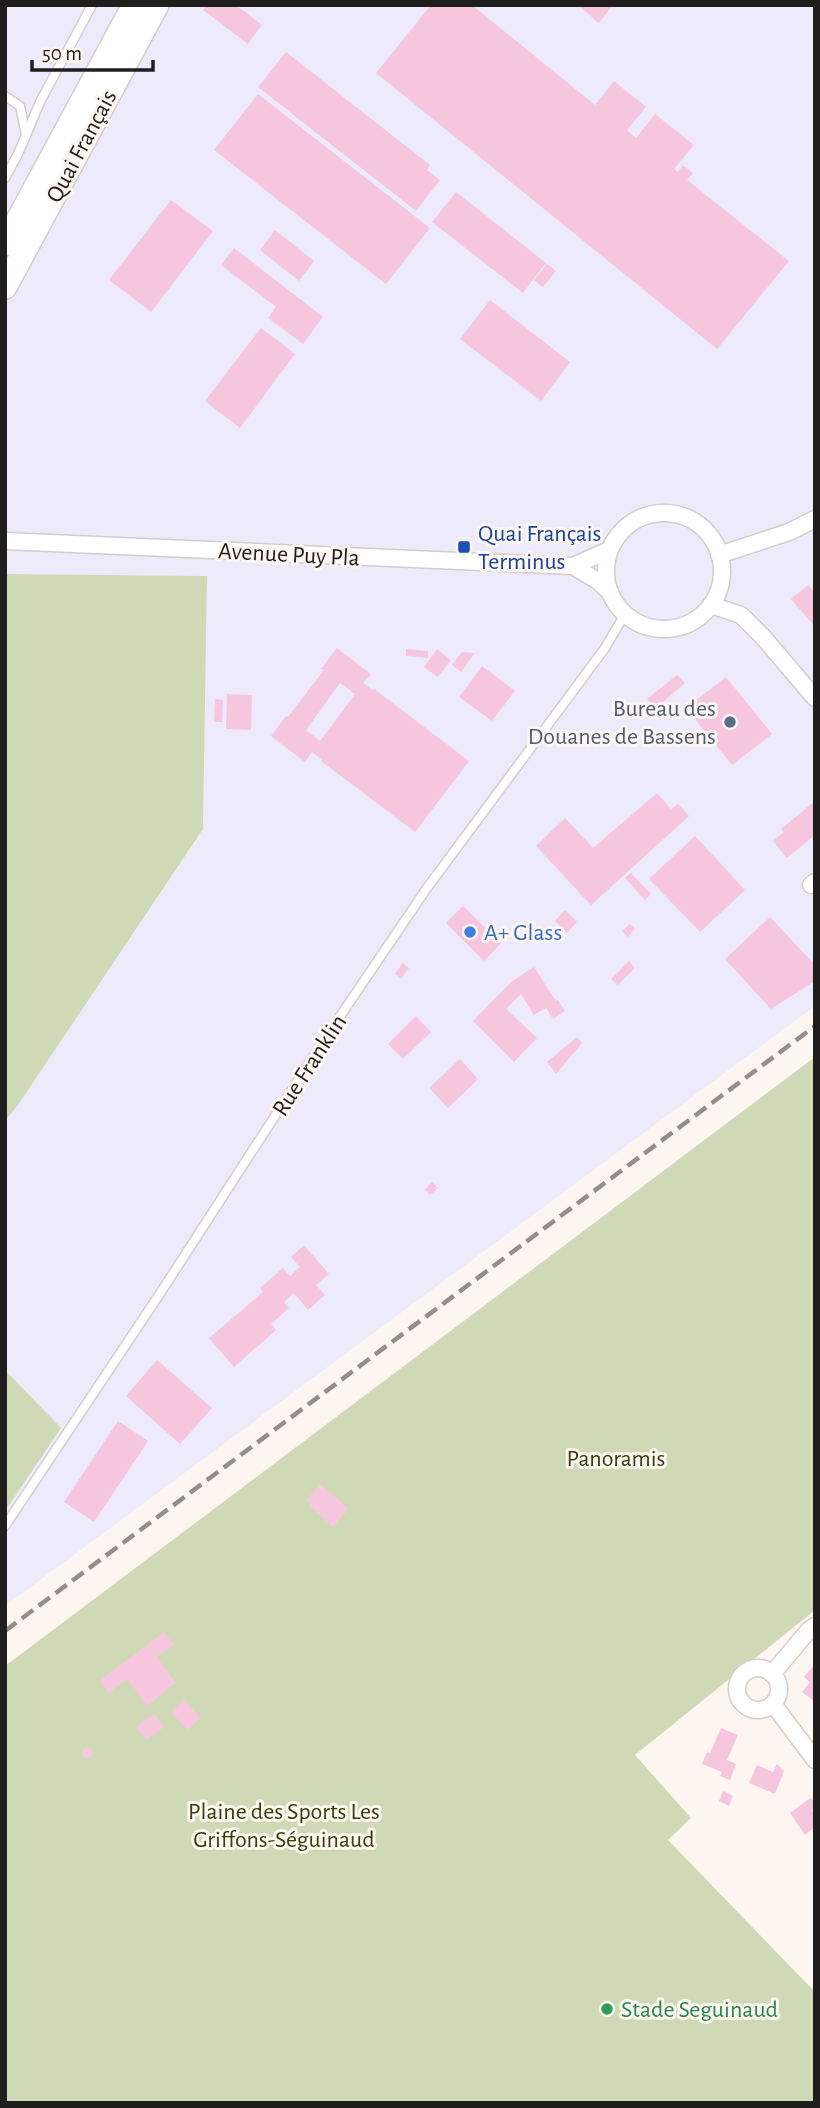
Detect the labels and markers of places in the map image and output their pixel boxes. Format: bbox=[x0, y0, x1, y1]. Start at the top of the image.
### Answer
place label: Quai Français Terminus bbox=[478, 522, 601, 574]
marker: Quai Français Terminus bbox=[456, 539, 472, 555]
place label: Bureau des Douanes de Bassens bbox=[528, 697, 716, 749]
marker: Bureau des Douanes de Bassens bbox=[722, 714, 738, 730]
place label: A+ Glass bbox=[484, 921, 562, 945]
marker: A+ Glass bbox=[462, 924, 478, 940]
place label: Stade Seguinaud bbox=[621, 1998, 778, 2022]
marker: Stade Seguinaud bbox=[599, 2001, 615, 2017]

